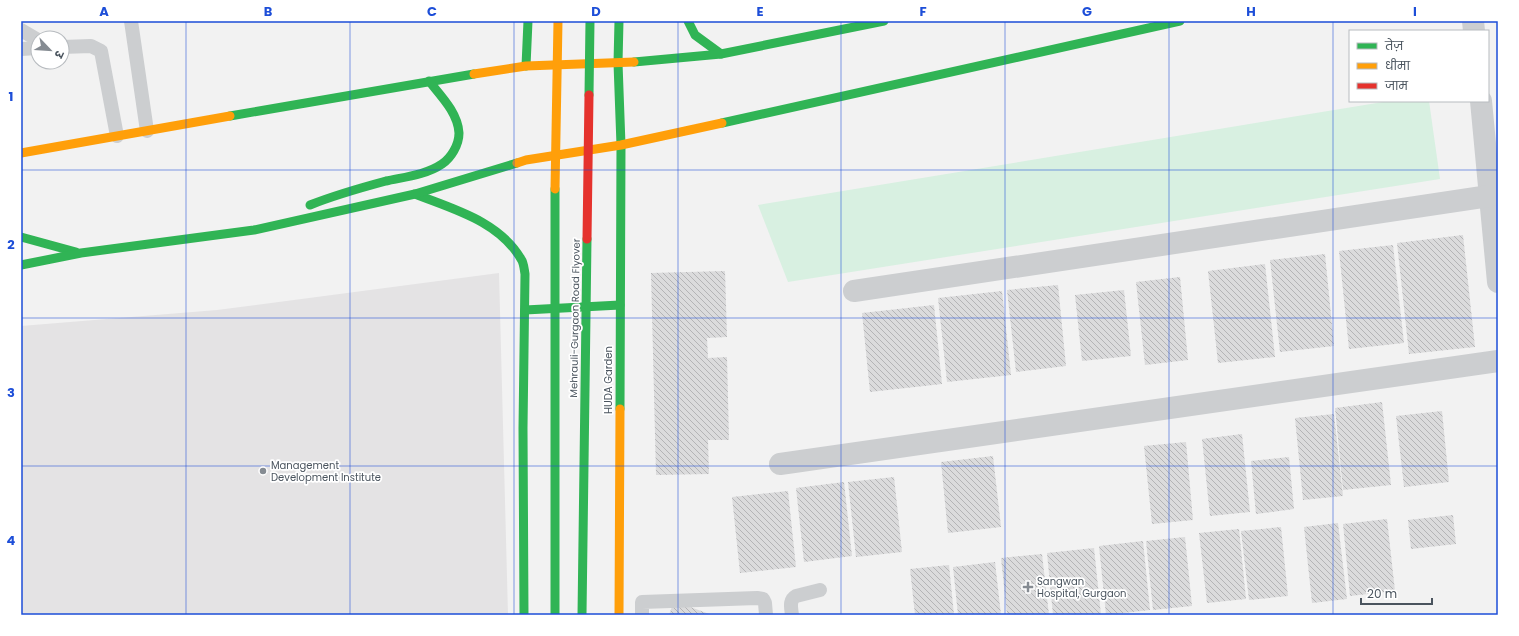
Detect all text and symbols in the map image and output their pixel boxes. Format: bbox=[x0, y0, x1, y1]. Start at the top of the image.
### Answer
text: A bbox=[99, 2, 109, 21]
text: B bbox=[264, 2, 273, 21]
text: C bbox=[427, 2, 437, 21]
text: D bbox=[591, 2, 601, 21]
text: E bbox=[756, 2, 764, 21]
text: F bbox=[919, 2, 927, 21]
text: G bbox=[1082, 2, 1092, 21]
text: H bbox=[1246, 2, 1256, 21]
text: I bbox=[1413, 2, 1417, 21]
north arrow bbox=[30, 30, 70, 70]
legend bbox=[1349, 30, 1489, 102]
text: तेज़ bbox=[1384, 37, 1404, 54]
text: उ bbox=[50, 47, 68, 61]
text: धीमा bbox=[1385, 57, 1411, 74]
text: जाम bbox=[1384, 77, 1409, 94]
text: 1 bbox=[9, 87, 13, 106]
text: 2 bbox=[7, 235, 15, 254]
street label: Mehrauli-Gurgaon Road Flyover bbox=[566, 238, 584, 398]
street label: HUDA Garden bbox=[601, 346, 616, 414]
text: 3 bbox=[7, 383, 15, 402]
place label: Management Development Institute bbox=[271, 458, 381, 485]
marker: Management Development Institute bbox=[258, 466, 268, 476]
text: 4 bbox=[7, 531, 16, 550]
place label: Sangwan Hospital, Gurgaon bbox=[1037, 574, 1127, 601]
scale bar bbox=[1361, 580, 1432, 606]
marker: Sangwan Hospital, Gurgaon bbox=[1022, 581, 1034, 593]
text: 20 m bbox=[1367, 585, 1397, 602]

